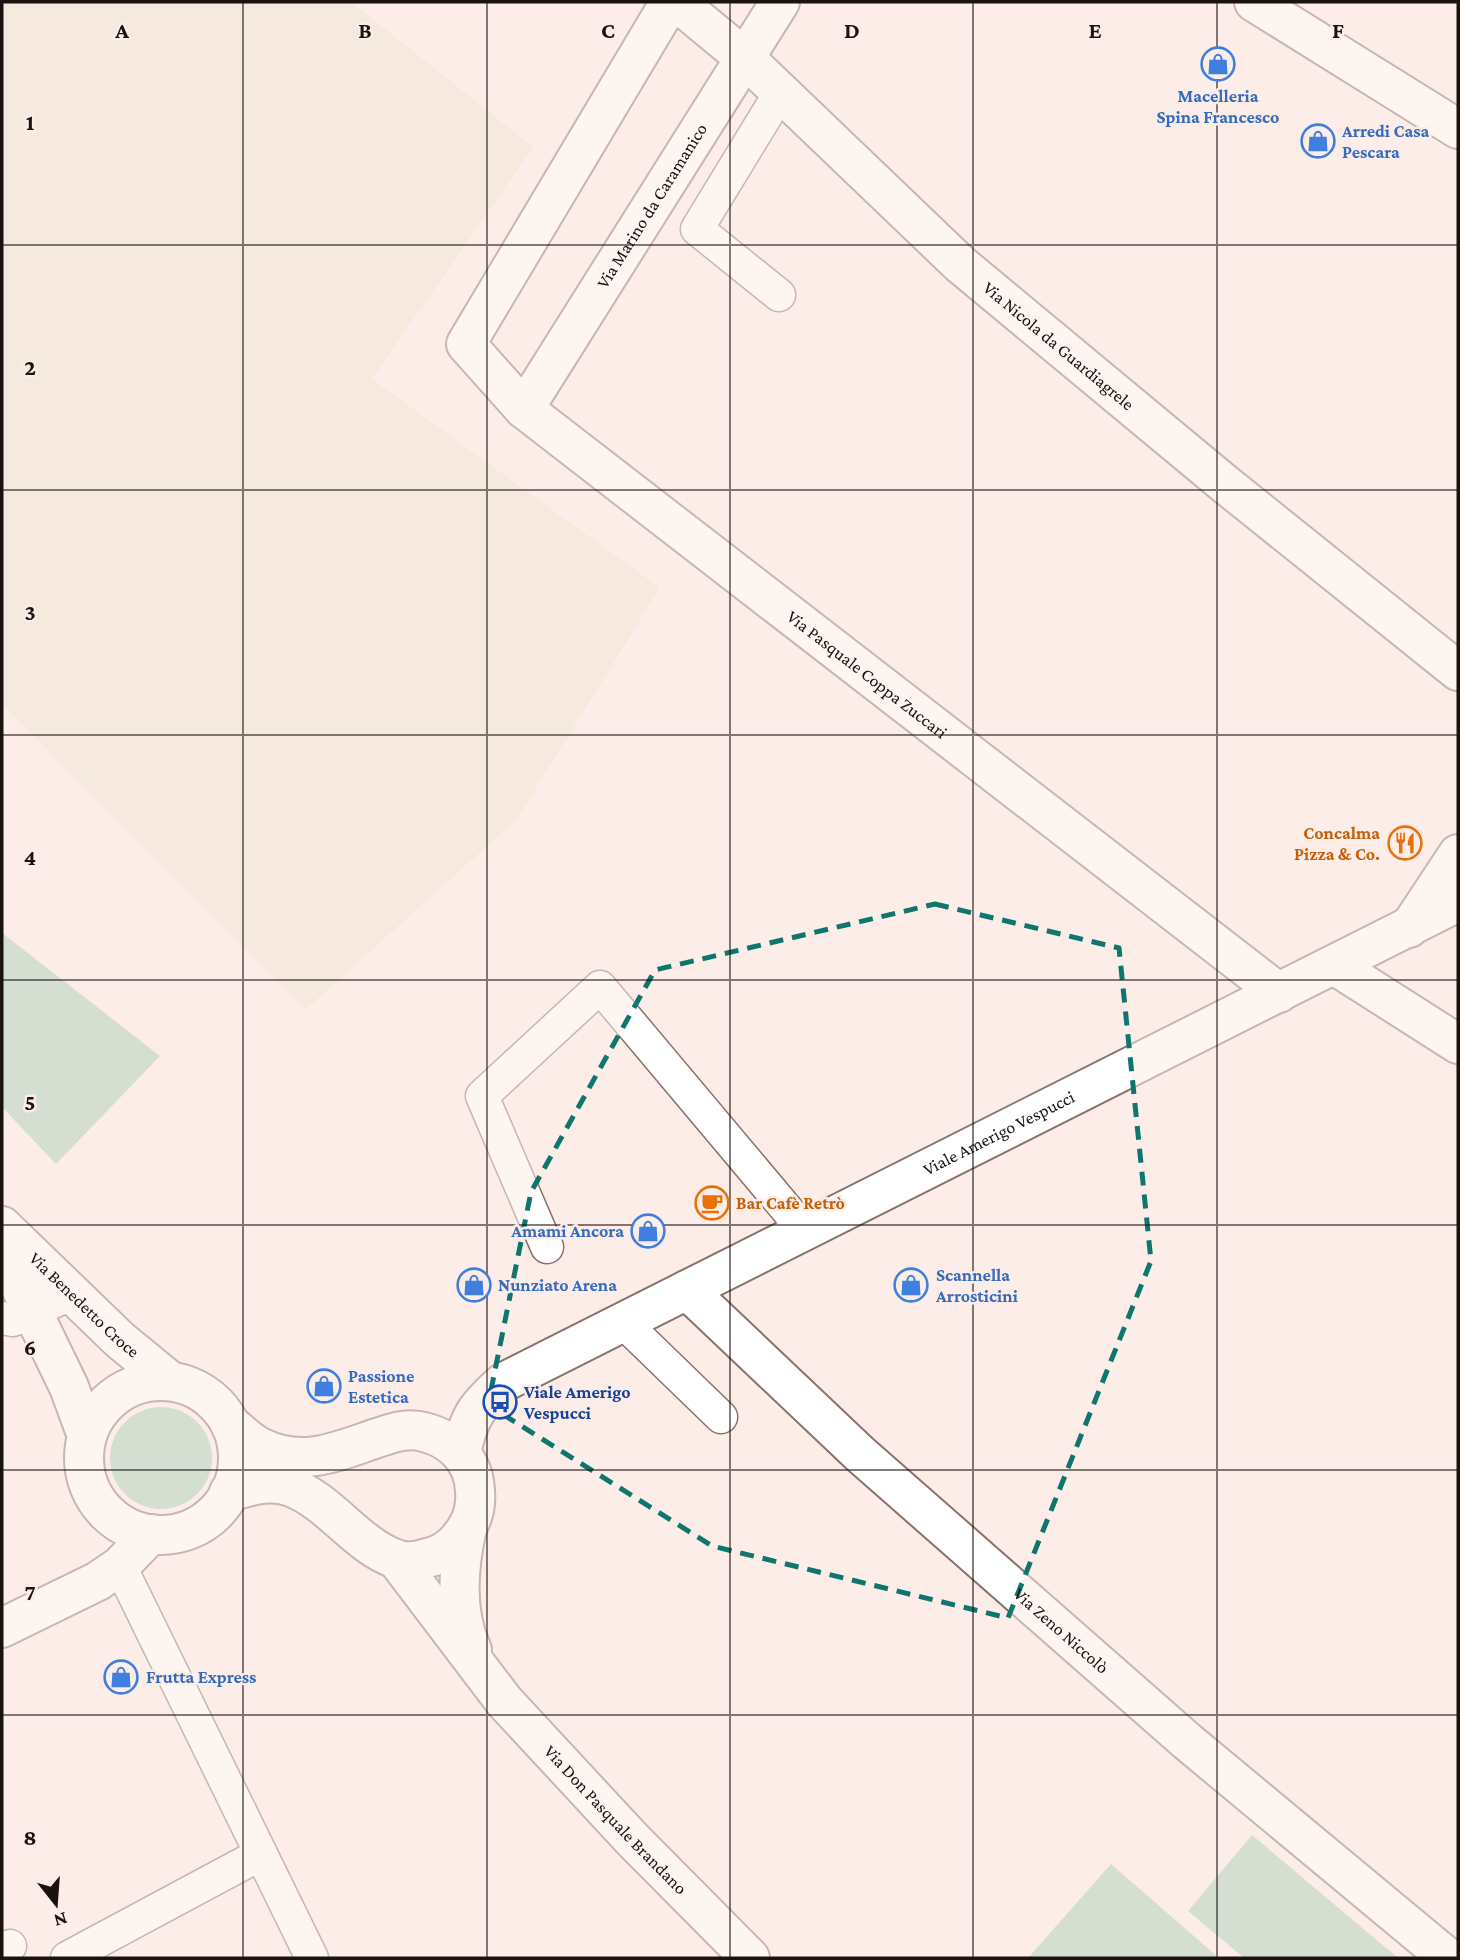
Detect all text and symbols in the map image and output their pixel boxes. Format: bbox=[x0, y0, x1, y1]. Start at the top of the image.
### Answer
text: A bbox=[114, 17, 129, 43]
text: B bbox=[358, 17, 372, 43]
text: C bbox=[601, 17, 615, 43]
text: D bbox=[844, 17, 860, 43]
text: E bbox=[1088, 17, 1102, 43]
text: F bbox=[1332, 17, 1344, 43]
shop icon: Macelleria Spina Francesco bbox=[1199, 45, 1237, 83]
place label: Macelleria Spina Francesco bbox=[1157, 86, 1279, 127]
text: 1 bbox=[26, 109, 35, 135]
street label: Via Marino da Caramanico bbox=[593, 120, 711, 292]
place label: Arredi Casa Pescara bbox=[1341, 121, 1429, 162]
shop icon: Arredi Casa Pescara bbox=[1299, 122, 1337, 160]
street label: Via Nicola da Guardiagrele bbox=[979, 277, 1138, 414]
text: 2 bbox=[24, 354, 36, 380]
text: 3 bbox=[24, 599, 36, 625]
street label: Via Pasquale Coppa Zuccari bbox=[783, 606, 951, 743]
place label: Concalma Pizza & Co. bbox=[1294, 823, 1380, 864]
restaurant icon: Concalma Pizza & Co. bbox=[1386, 824, 1424, 862]
text: 4 bbox=[24, 844, 36, 870]
street label: Viale Amerigo Vespucci bbox=[920, 1087, 1078, 1180]
text: 5 bbox=[24, 1089, 36, 1115]
cafe icon: Bar Cafè Retrò bbox=[693, 1184, 731, 1222]
place label: Bar Cafè Retrò bbox=[736, 1193, 845, 1213]
shop icon: Amami Ancora bbox=[629, 1212, 667, 1250]
place label: Amami Ancora bbox=[510, 1221, 624, 1241]
street label: Via Benedetto Croce bbox=[25, 1248, 143, 1362]
place label: Scannella Arrosticini bbox=[935, 1265, 1019, 1306]
shop icon: Nunziato Arena bbox=[455, 1266, 493, 1304]
shop icon: Scannella Arrosticini bbox=[892, 1266, 930, 1304]
place label: Nunziato Arena bbox=[498, 1275, 617, 1295]
text: 6 bbox=[24, 1334, 36, 1360]
place label: Passione Estetica bbox=[348, 1366, 414, 1407]
shop icon: Passione Estetica bbox=[305, 1367, 343, 1405]
place label: Viale Amerigo Vespucci bbox=[523, 1382, 631, 1423]
bus stop icon: Viale Amerigo Vespucci bbox=[481, 1383, 519, 1421]
text: 7 bbox=[24, 1579, 36, 1605]
street label: Via Zeno Niccolò bbox=[1010, 1584, 1113, 1678]
shop icon: Frutta Express bbox=[102, 1658, 140, 1696]
place label: Frutta Express bbox=[146, 1667, 256, 1687]
street label: Via Don Pasquale Brandano bbox=[540, 1741, 691, 1899]
text: 8 bbox=[23, 1824, 37, 1850]
north arrow bbox=[21, 1869, 91, 1939]
text: N bbox=[52, 1908, 70, 1932]

